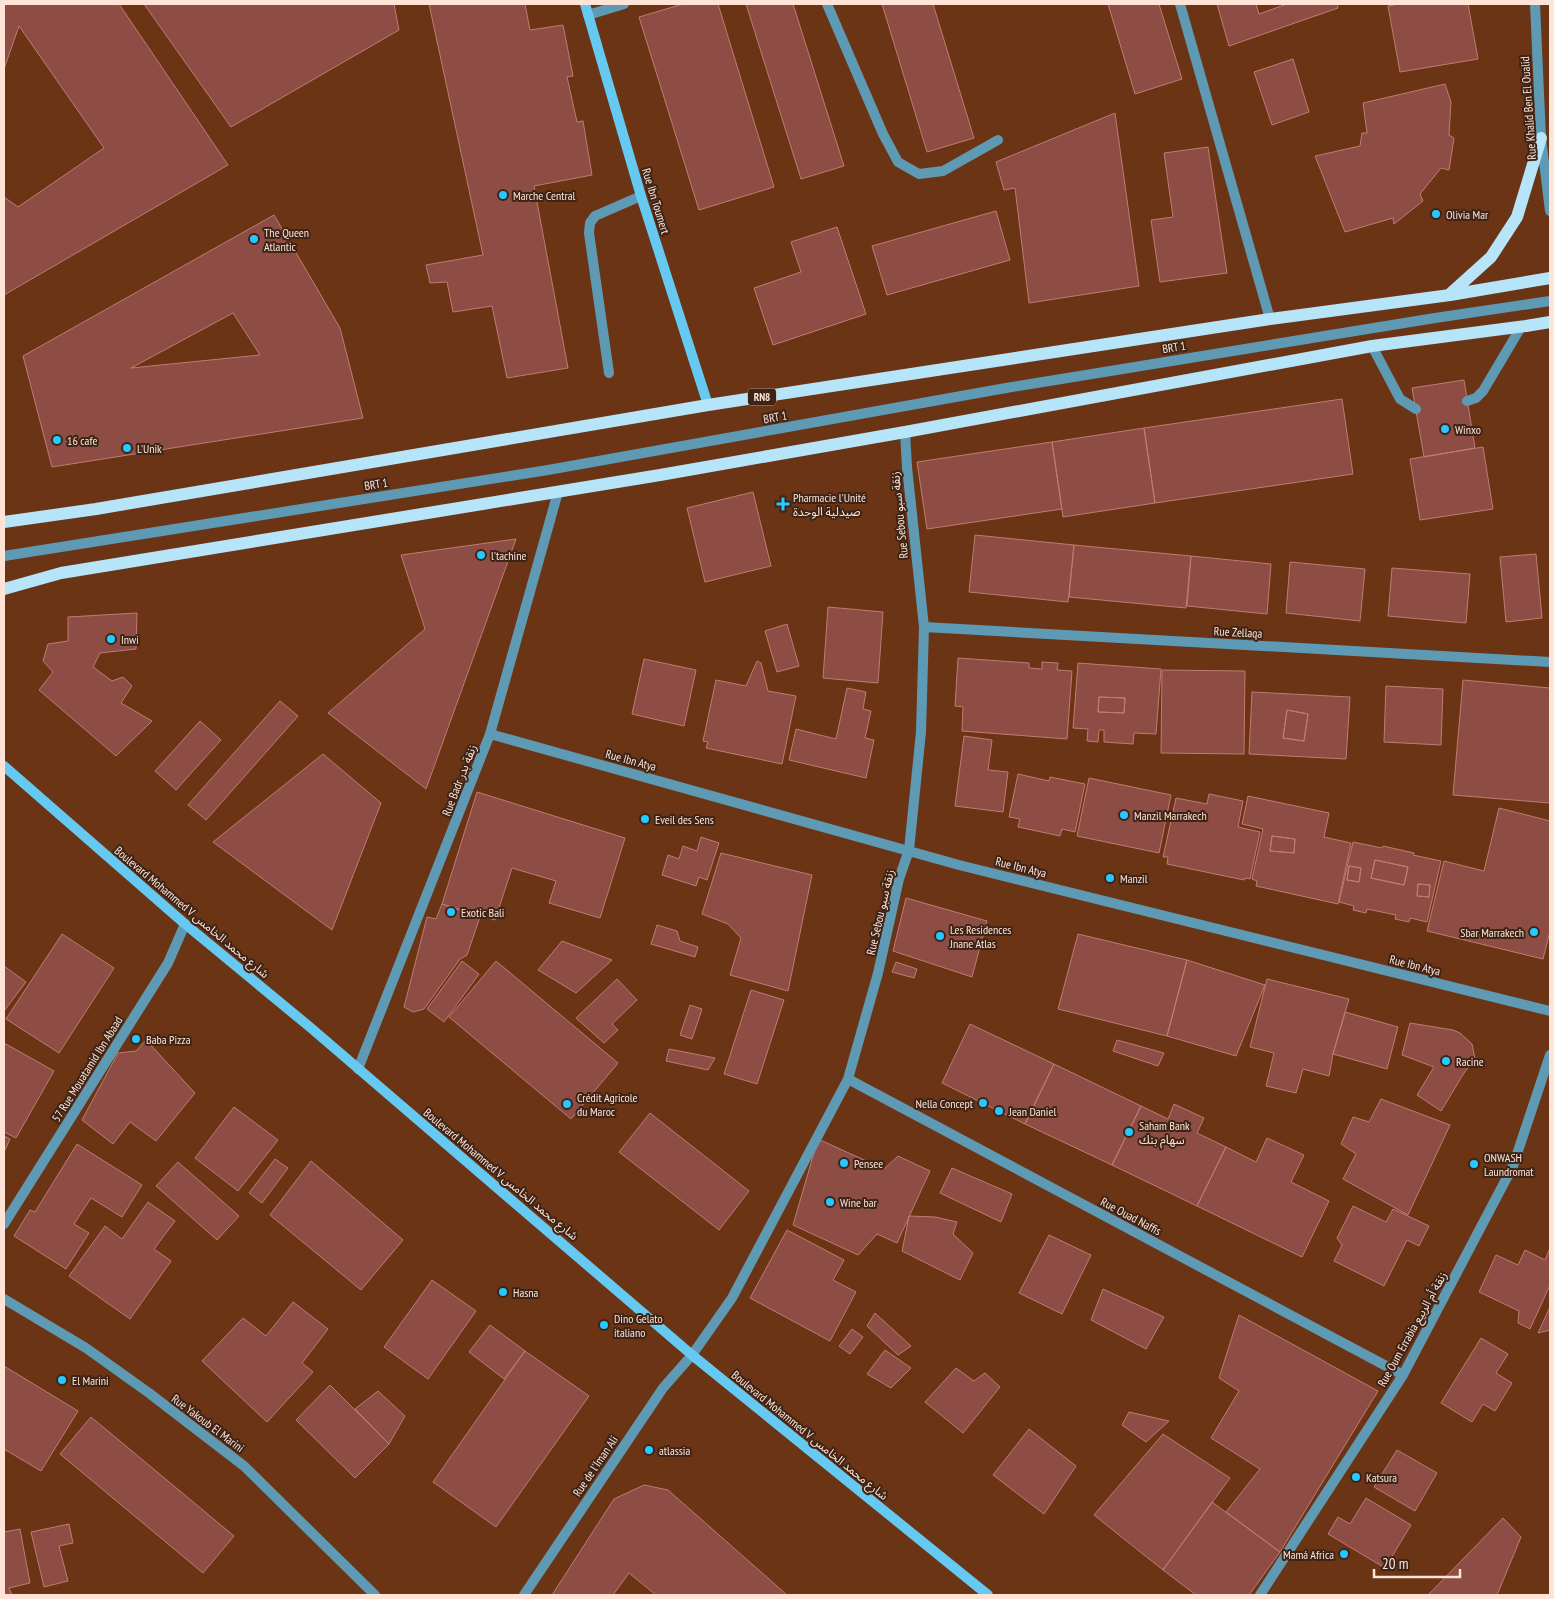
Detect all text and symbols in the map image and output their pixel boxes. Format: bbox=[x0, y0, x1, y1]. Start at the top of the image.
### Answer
street label: Rue Khalid Ben El Oualid bbox=[1517, 56, 1539, 160]
street label: Rue Ibn Toumert bbox=[639, 166, 673, 236]
place label: Marche Central bbox=[513, 188, 576, 203]
marker: Marche Central bbox=[497, 189, 509, 201]
place label: Olivia Mar bbox=[1446, 207, 1489, 222]
marker: Olivia Mar bbox=[1430, 208, 1442, 220]
place label: The Queen Atlantic bbox=[264, 225, 309, 254]
marker: The Queen Atlantic bbox=[248, 233, 260, 245]
street label: BRT 1 bbox=[1161, 338, 1187, 356]
road number: RN8 bbox=[748, 388, 776, 406]
street label: BRT 1 bbox=[762, 408, 788, 426]
place label: Winxo bbox=[1455, 422, 1481, 437]
marker: Winxo bbox=[1439, 423, 1451, 435]
place label: 16 cafe bbox=[67, 433, 97, 448]
marker: 16 cafe bbox=[51, 434, 63, 446]
place label: L'Unik bbox=[137, 441, 162, 456]
marker: L'Unik bbox=[121, 442, 133, 454]
street label: Rue Sebou زنقة سبو bbox=[887, 471, 911, 559]
street label: BRT 1 bbox=[363, 475, 389, 493]
place label: Pharmacie l'Unité صيدلية الوحدة bbox=[793, 490, 866, 519]
marker: Pharmacie l'Unité صيدلية الوحدة bbox=[777, 498, 789, 510]
place label: l'tachine bbox=[491, 548, 526, 563]
marker: l'tachine bbox=[475, 549, 487, 561]
street label: Rue Zellaqa bbox=[1213, 623, 1263, 641]
place label: Inwi bbox=[121, 632, 139, 647]
marker: Inwi bbox=[105, 633, 117, 645]
street label: Rue Badr زنقة بدر bbox=[438, 742, 480, 818]
street label: Rue Ibn Atya bbox=[604, 746, 658, 774]
place label: Manzil Marrakech bbox=[1134, 808, 1207, 823]
marker: Manzil Marrakech bbox=[1118, 809, 1130, 821]
place label: Eveil des Sens bbox=[655, 812, 714, 827]
marker: Eveil des Sens bbox=[639, 813, 651, 825]
street label: Boulevard Mohammed V شارع محمد الخامس bbox=[110, 843, 272, 983]
street label: Rue Ibn Atya bbox=[994, 853, 1048, 881]
street label: Rue Sebou زنقة سبو bbox=[863, 868, 897, 956]
place label: Manzil bbox=[1120, 871, 1148, 886]
marker: Manzil bbox=[1104, 872, 1116, 884]
place label: Exotic Bali bbox=[461, 905, 504, 920]
marker: Exotic Bali bbox=[445, 906, 457, 918]
place label: Les Residences Jnane Atlas bbox=[949, 922, 1011, 951]
place label: Sbar Marrakech bbox=[1460, 925, 1524, 940]
marker: Sbar Marrakech bbox=[1528, 926, 1540, 938]
marker: Les Residences Jnane Atlas bbox=[934, 930, 946, 942]
street label: Rue Ibn Atya bbox=[1388, 951, 1442, 979]
street label: 57 Rue Mouatamid Ibn Abaad bbox=[48, 1013, 126, 1125]
place label: Baba Pizza bbox=[146, 1032, 191, 1047]
marker: Baba Pizza bbox=[130, 1033, 142, 1045]
place label: Racine bbox=[1456, 1054, 1484, 1069]
marker: Racine bbox=[1440, 1055, 1452, 1067]
place label: Crédit Agricole du Maroc bbox=[577, 1090, 638, 1119]
place label: Nella Concept bbox=[915, 1096, 974, 1111]
marker: Nella Concept bbox=[977, 1097, 989, 1109]
marker: Crédit Agricole du Maroc bbox=[561, 1098, 573, 1110]
place label: Jean Daniel bbox=[1008, 1104, 1056, 1119]
street label: Boulevard Mohammed V شارع محمد الخامس bbox=[419, 1105, 581, 1245]
marker: Jean Daniel bbox=[993, 1105, 1005, 1117]
place label: Saham Bank سهام بنك bbox=[1139, 1118, 1190, 1149]
marker: Saham Bank سهام بنك bbox=[1123, 1126, 1135, 1138]
place label: ONWASH Laundromat bbox=[1484, 1150, 1534, 1179]
place label: Pensee bbox=[854, 1156, 883, 1171]
marker: Pensee bbox=[838, 1157, 850, 1169]
marker: ONWASH Laundromat bbox=[1468, 1158, 1480, 1170]
street label: Rue Ouad Naffis bbox=[1098, 1194, 1164, 1238]
place label: Wine bar bbox=[840, 1195, 877, 1210]
marker: Wine bar bbox=[824, 1196, 836, 1208]
street label: Rue Oum Errabia زنقة أم الربيع bbox=[1374, 1269, 1452, 1390]
place label: Hasna bbox=[513, 1285, 539, 1300]
marker: Hasna bbox=[497, 1286, 509, 1298]
place label: Dino Gelato italiano bbox=[614, 1311, 663, 1340]
marker: Dino Gelato italiano bbox=[598, 1319, 610, 1331]
street label: Boulevard Mohammed V شارع محمد الخامس bbox=[727, 1367, 891, 1504]
place label: El Marini bbox=[72, 1373, 109, 1388]
marker: El Marini bbox=[56, 1374, 68, 1386]
street label: Rue Yakoub El Marini bbox=[169, 1391, 247, 1455]
street label: Rue de l'Iman Ali bbox=[569, 1433, 621, 1499]
place label: atlassia bbox=[659, 1443, 690, 1458]
marker: atlassia bbox=[643, 1444, 655, 1456]
place label: Katsura bbox=[1366, 1470, 1397, 1485]
marker: Katsura bbox=[1350, 1471, 1362, 1483]
scale bar bbox=[1374, 1546, 1460, 1578]
place label: Mamá Africa bbox=[1283, 1547, 1334, 1562]
marker: Mamá Africa bbox=[1338, 1548, 1350, 1560]
text: 20 m bbox=[1382, 1554, 1408, 1573]

